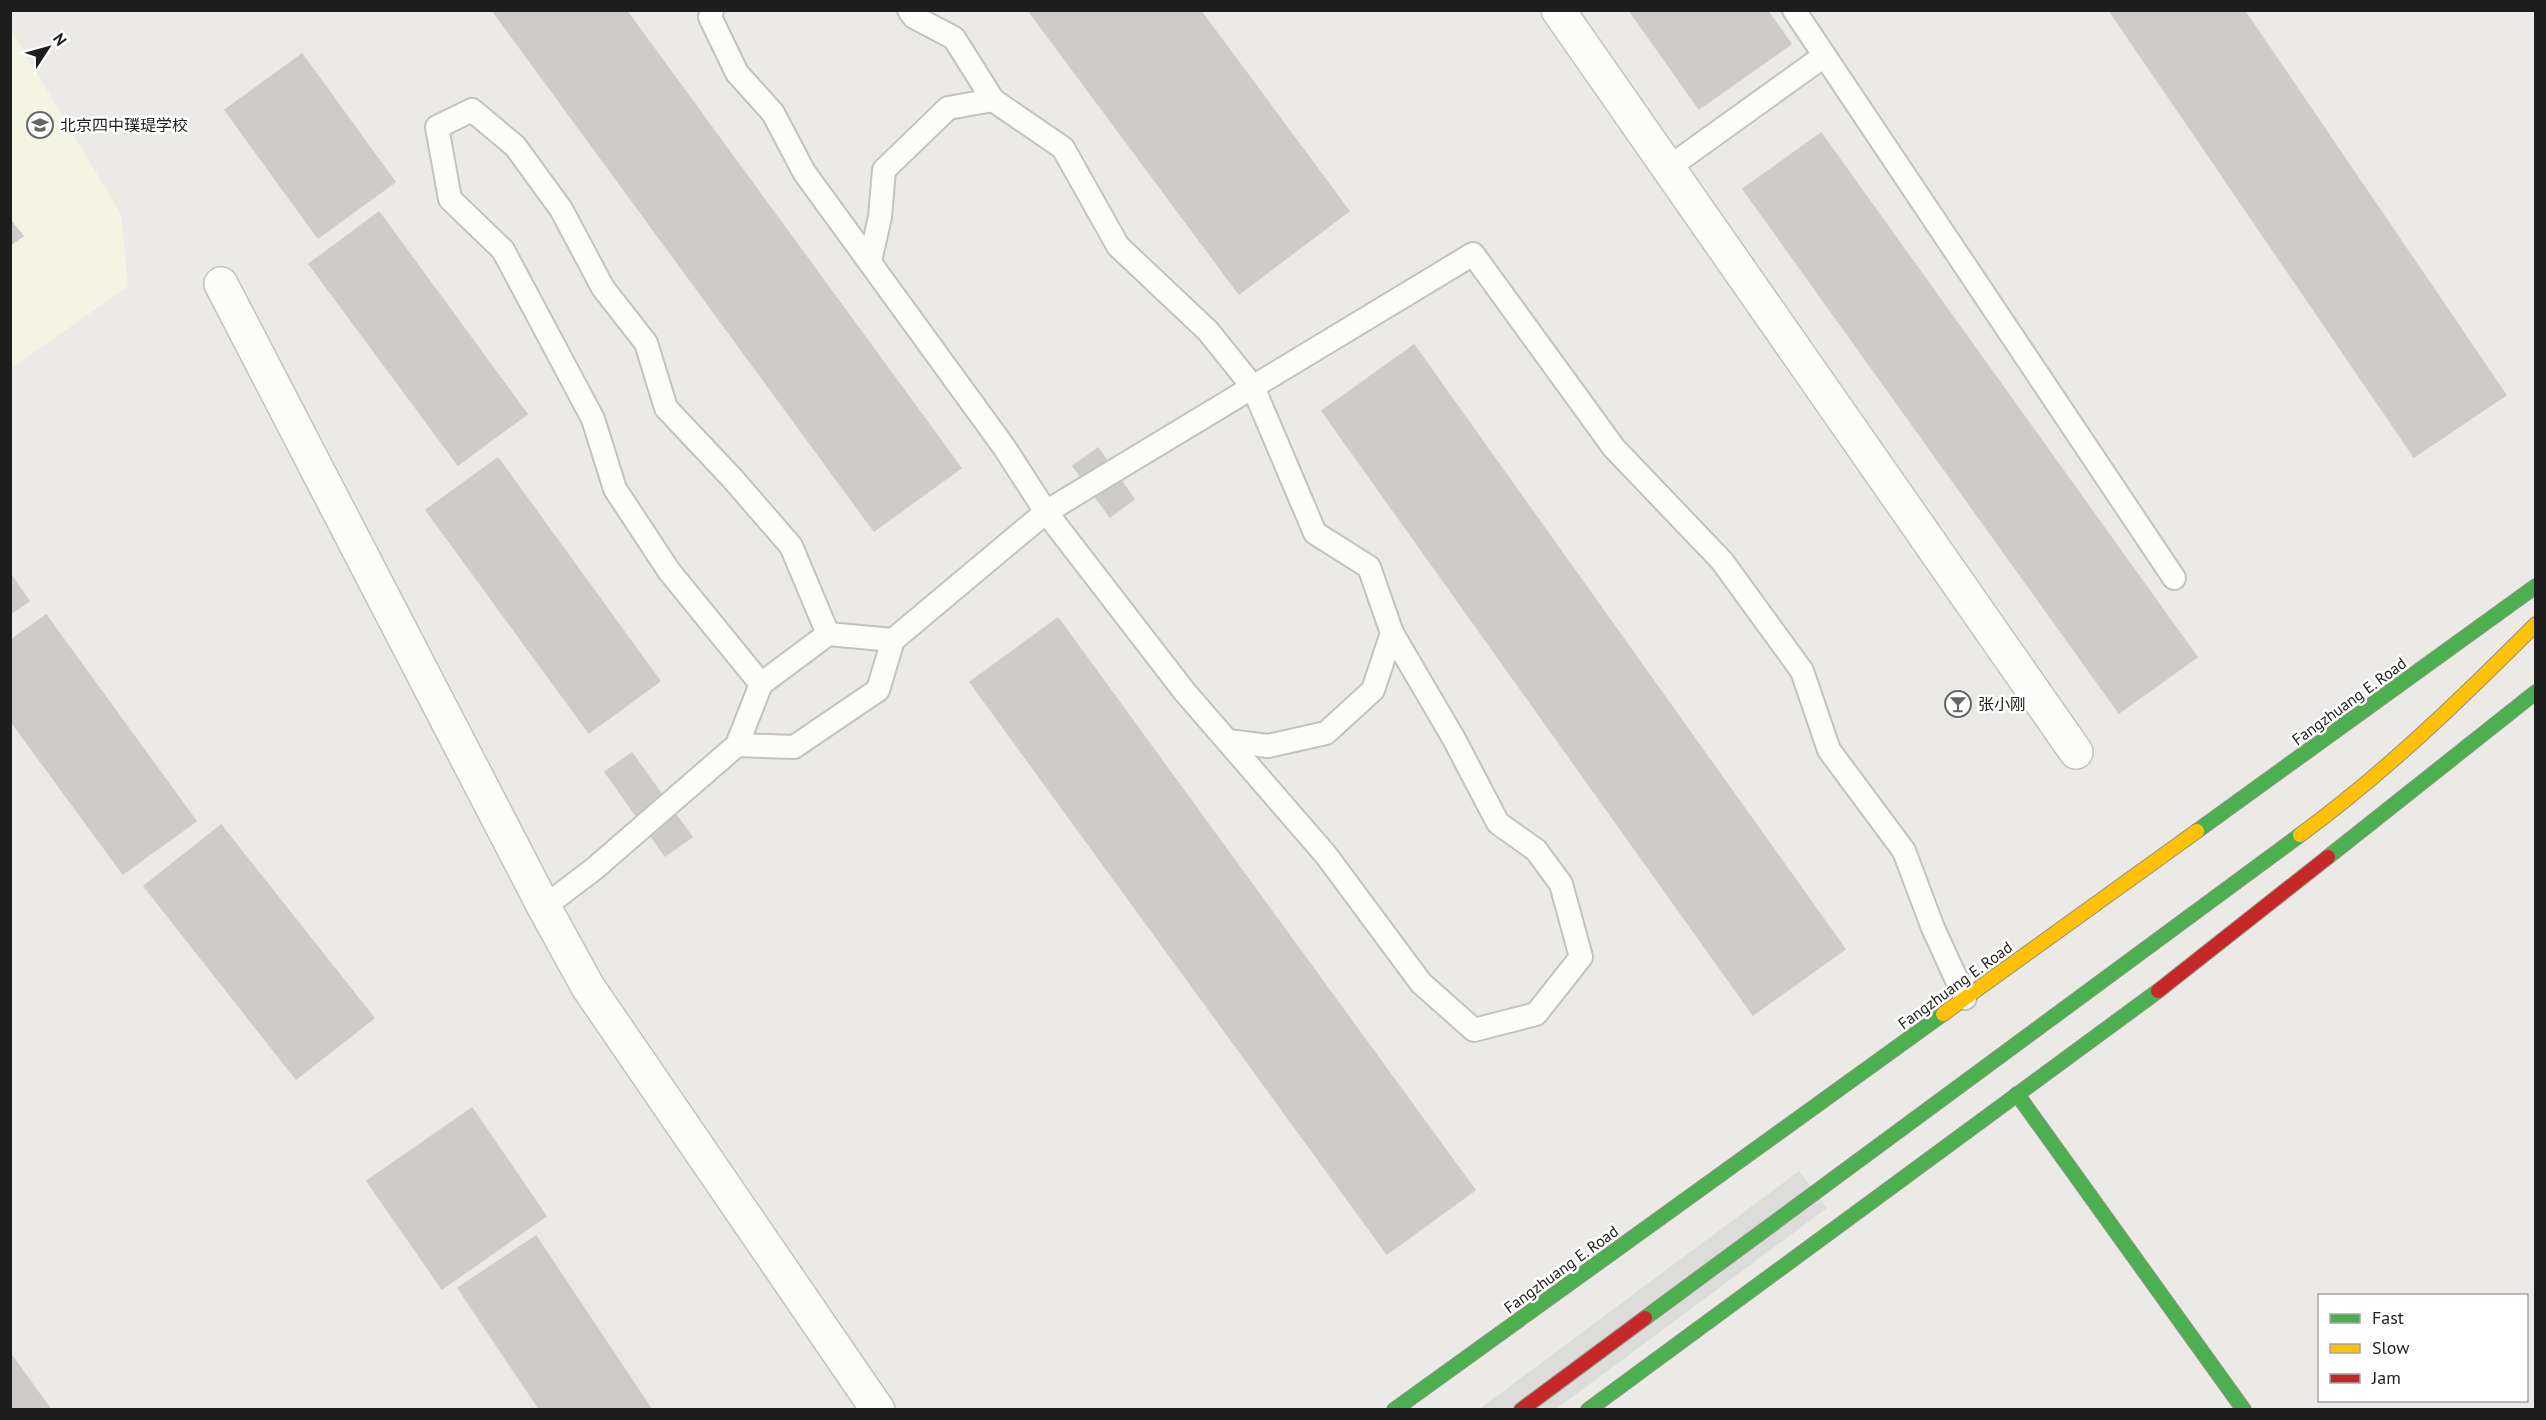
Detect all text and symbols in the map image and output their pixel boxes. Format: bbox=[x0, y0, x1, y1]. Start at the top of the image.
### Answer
north arrow bbox=[18, 18, 78, 78]
text: N bbox=[49, 29, 71, 49]
school or university icon: 北京四中璞瑅学校 bbox=[25, 110, 55, 140]
place label: 北京四中璞瑅学校 bbox=[60, 115, 188, 135]
street label: Fangzhuang E. Road bbox=[2288, 653, 2410, 749]
bar icon: 张小刚 bbox=[1943, 689, 1973, 719]
place label: 张小刚 bbox=[1978, 694, 2026, 714]
street label: Fangzhuang E. Road bbox=[1894, 937, 2016, 1033]
street label: Fangzhuang E. Road bbox=[1500, 1221, 1622, 1317]
legend bbox=[2318, 1294, 2528, 1402]
text: Fast bbox=[2372, 1306, 2404, 1329]
text: Slow bbox=[2372, 1336, 2410, 1359]
text: Jam bbox=[2371, 1366, 2401, 1389]

